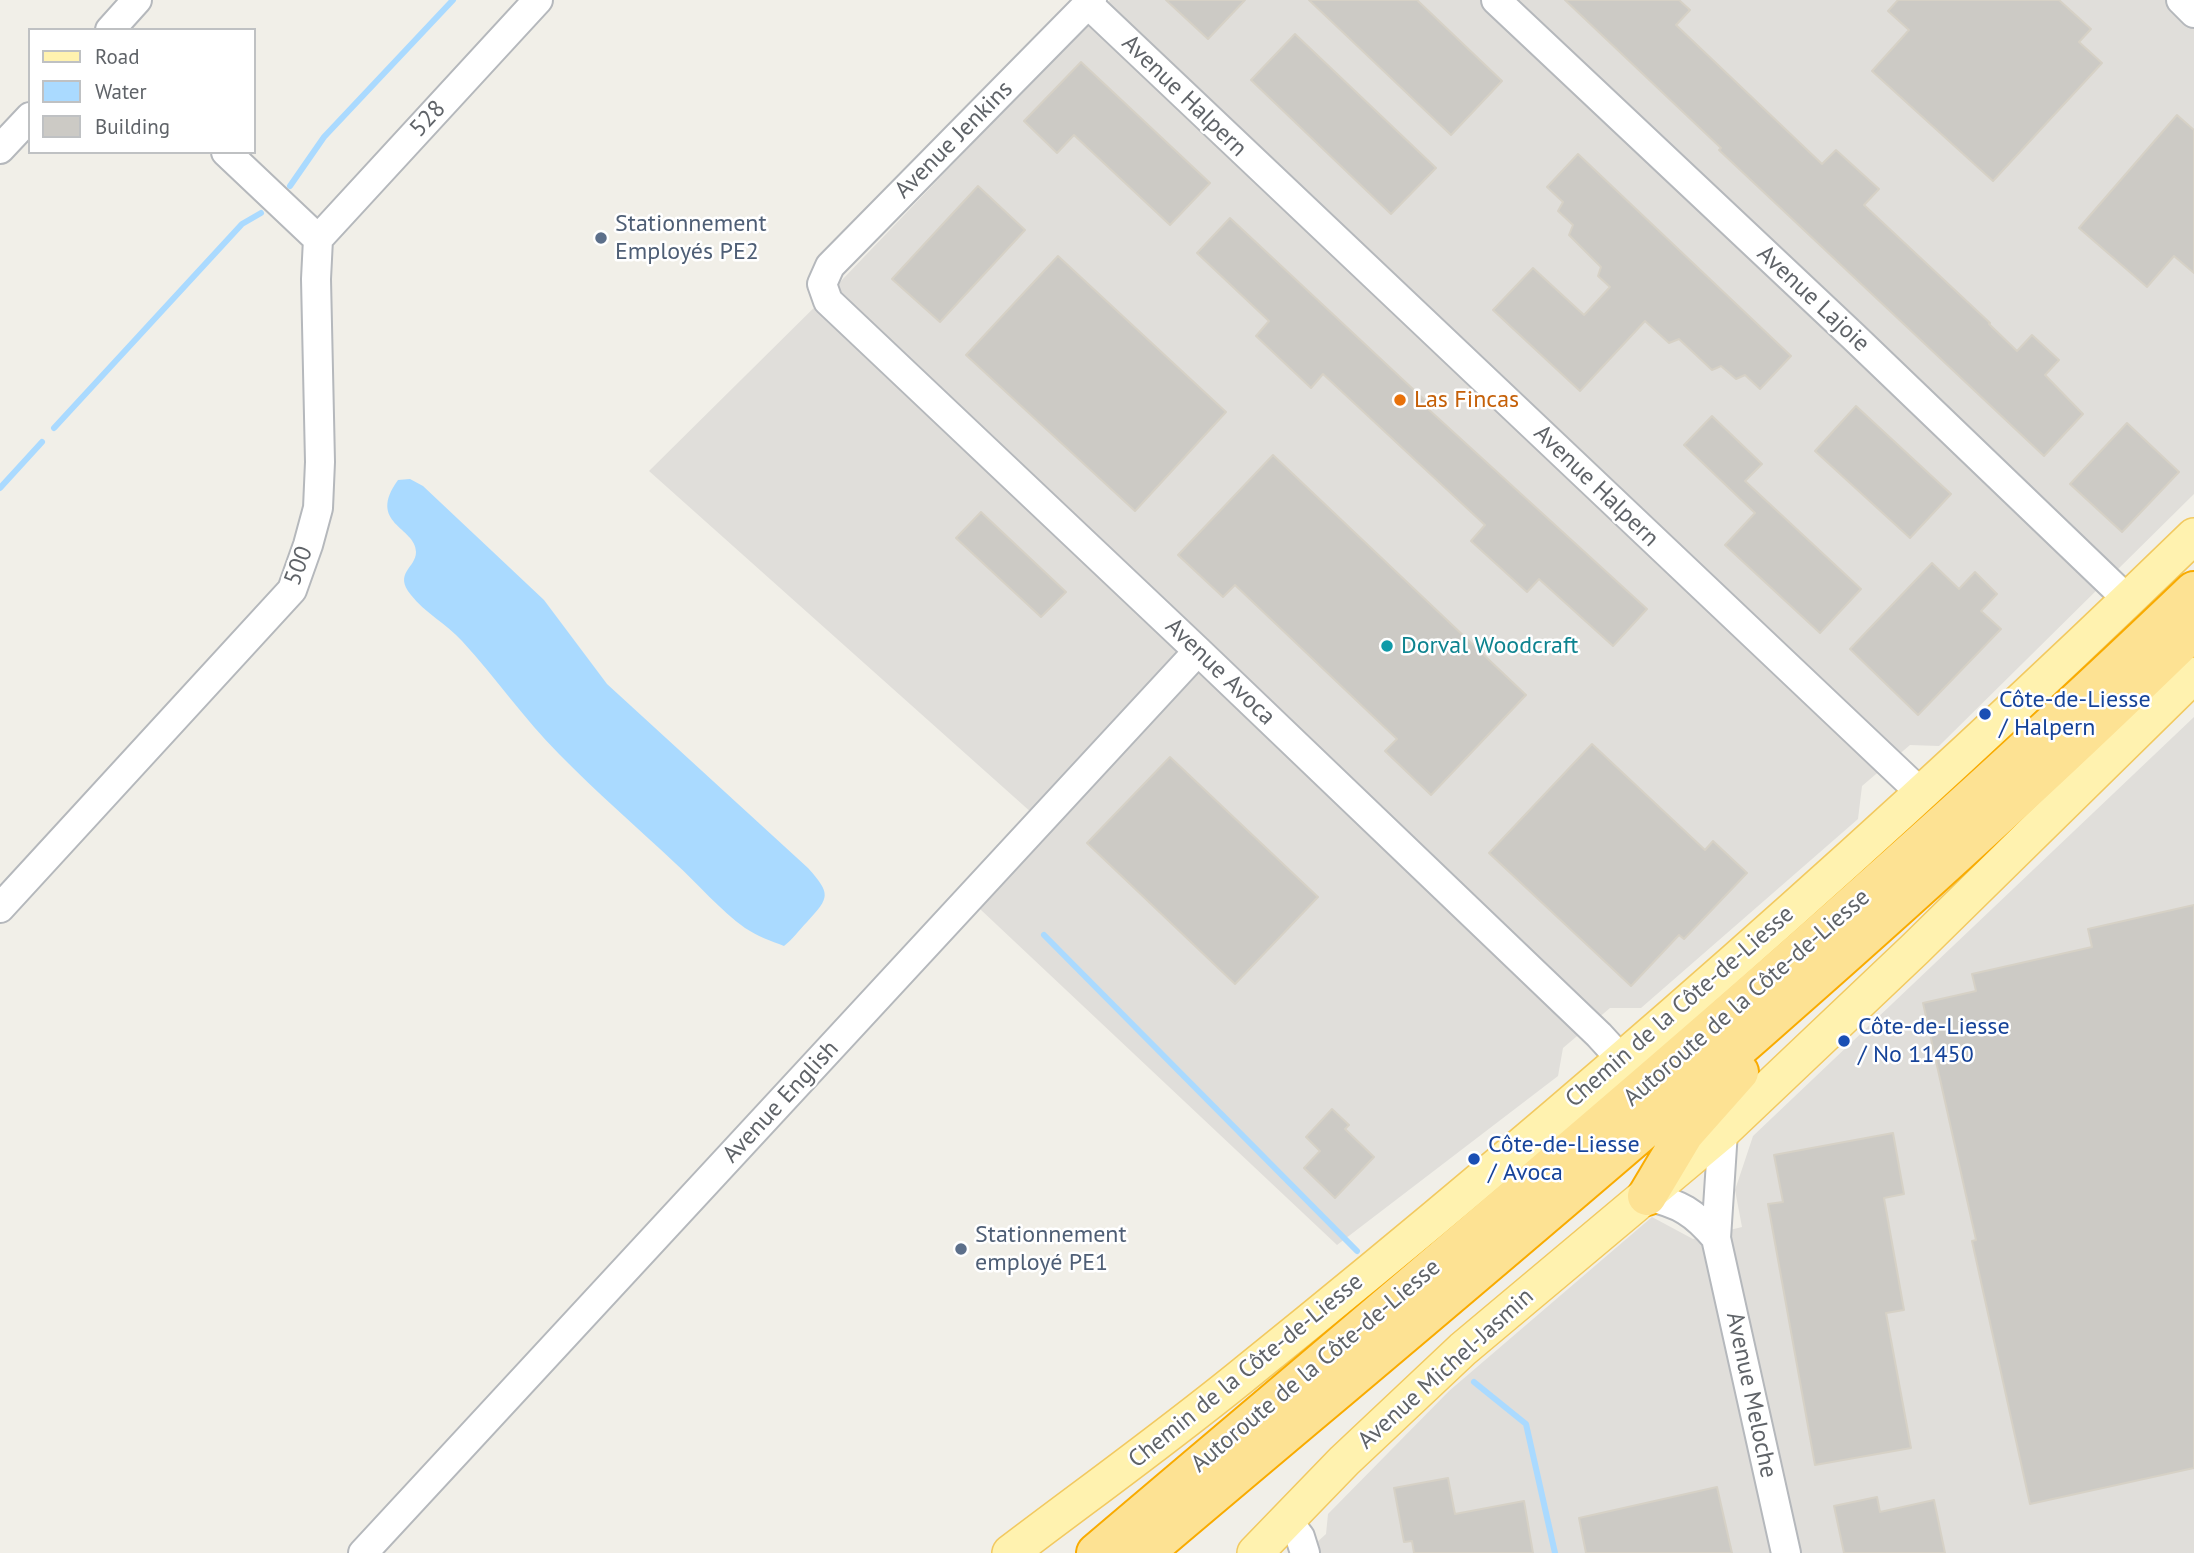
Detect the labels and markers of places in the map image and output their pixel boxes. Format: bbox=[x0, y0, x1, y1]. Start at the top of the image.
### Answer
place label: Stationnement Employés PE2 bbox=[615, 210, 767, 266]
marker: Stationnement Employés PE2 bbox=[593, 230, 609, 246]
place label: Las Fincas bbox=[1414, 386, 1519, 414]
marker: Las Fincas bbox=[1392, 392, 1408, 408]
place label: Dorval Woodcraft bbox=[1401, 632, 1578, 660]
marker: Dorval Woodcraft bbox=[1379, 638, 1395, 654]
place label: Côte-de-Liesse / Halpern bbox=[1999, 686, 2151, 742]
marker: Côte-de-Liesse / Halpern bbox=[1977, 706, 1993, 722]
place label: Côte-de-Liesse / No 11450 bbox=[1858, 1013, 2010, 1069]
marker: Côte-de-Liesse / No 11450 bbox=[1836, 1033, 1852, 1049]
place label: Côte-de-Liesse / Avoca bbox=[1488, 1131, 1640, 1187]
marker: Côte-de-Liesse / Avoca bbox=[1466, 1151, 1482, 1167]
place label: Stationnement employé PE1 bbox=[975, 1221, 1127, 1277]
marker: Stationnement employé PE1 bbox=[953, 1241, 969, 1257]

